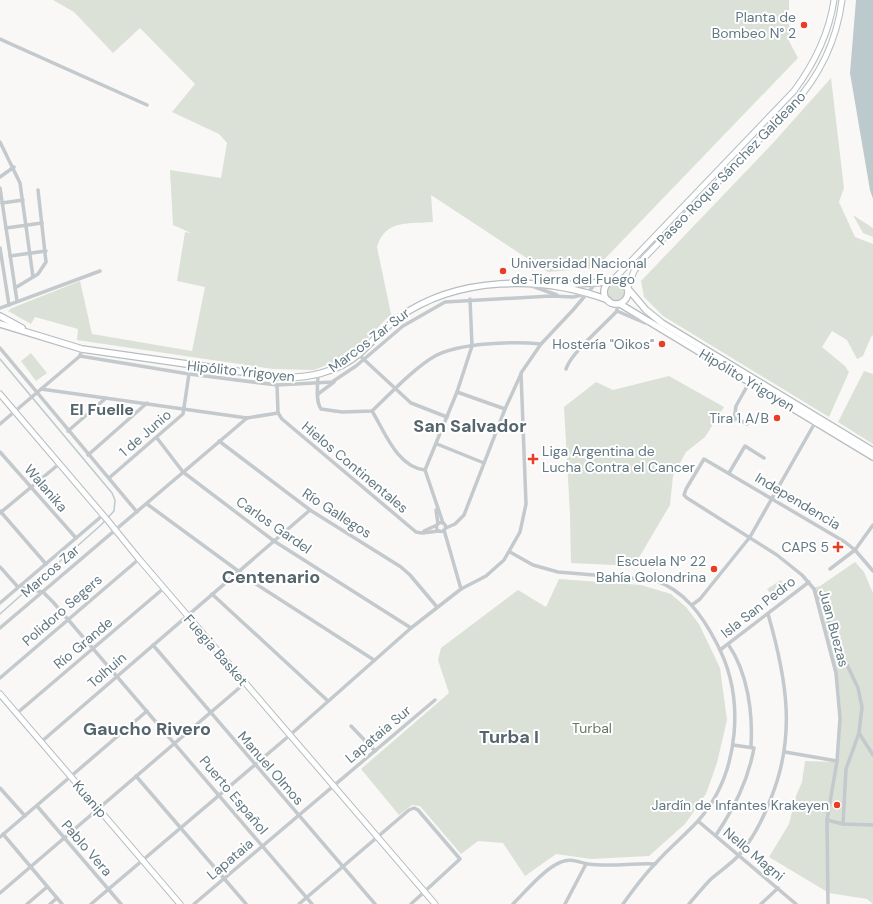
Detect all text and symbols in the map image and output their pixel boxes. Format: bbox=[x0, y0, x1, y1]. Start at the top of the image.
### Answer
place label: Planta de Bombeo N° 2 bbox=[712, 8, 796, 42]
marker: Planta de Bombeo N° 2 bbox=[799, 20, 809, 30]
street label: Paseo Roque Sánchez Galdeano bbox=[653, 87, 809, 249]
place label: Universidad Nacional de Tierra del Fuego bbox=[511, 254, 647, 288]
marker: Universidad Nacional de Tierra del Fuego bbox=[498, 266, 508, 276]
street label: Marcos Zar Sur bbox=[325, 304, 413, 376]
place label: Hostería "Oikos" bbox=[552, 335, 654, 353]
marker: Hostería "Oikos" bbox=[657, 339, 667, 349]
street label: Hipólito Yrigoyen bbox=[696, 344, 798, 416]
street label: Hipólito Yrigoyen bbox=[186, 356, 296, 386]
district label: El Fuelle bbox=[70, 399, 134, 420]
street label: 1 de Junio bbox=[115, 405, 175, 461]
place label: Tira 1 A/B bbox=[709, 409, 769, 427]
marker: Tira 1 A/B bbox=[772, 413, 782, 423]
district label: San Salvador bbox=[413, 414, 527, 438]
street label: Hielos Continentales bbox=[298, 417, 412, 517]
place label: Liga Argentina de Lucha Contra el Cancer bbox=[542, 442, 695, 476]
marker: Liga Argentina de Lucha Contra el Cancer bbox=[527, 453, 539, 465]
street label: Walanika bbox=[20, 460, 72, 516]
street label: Independencia bbox=[752, 468, 844, 534]
street label: Río Gallegos bbox=[299, 484, 375, 542]
street label: Carlos Gardel bbox=[233, 492, 315, 558]
place label: CAPS 5 bbox=[781, 538, 829, 556]
street label: Marcos Zar bbox=[17, 541, 83, 601]
marker: CAPS 5 bbox=[832, 541, 844, 553]
place label: Escuela Nº 22 Bahía Golondrina bbox=[596, 552, 706, 586]
marker: Escuela Nº 22 Bahía Golondrina bbox=[709, 564, 719, 574]
district label: Centenario bbox=[222, 565, 320, 589]
street label: Polidoro Segers bbox=[18, 570, 106, 650]
street label: Isla San Pedro bbox=[717, 572, 799, 642]
street label: Juan Buezas bbox=[815, 587, 853, 669]
street label: Fuegia Basket bbox=[180, 611, 252, 689]
street label: Río Grande bbox=[50, 613, 116, 673]
street label: Tolhuin bbox=[84, 648, 130, 692]
street label: Lapataia Sur bbox=[341, 701, 415, 767]
district label: Gaucho Rivero bbox=[83, 717, 211, 741]
park label: Turbal bbox=[572, 719, 612, 737]
district label: Turba I bbox=[479, 725, 539, 749]
street label: Manuel Olmos bbox=[234, 727, 308, 809]
street label: Puerto Español bbox=[196, 752, 272, 838]
street label: Kuanip bbox=[69, 777, 111, 822]
place label: Jardín de Infantes Krakeyen bbox=[652, 796, 829, 814]
marker: Jardín de Infantes Krakeyen bbox=[832, 800, 842, 810]
street label: Pablo Vera bbox=[58, 816, 116, 880]
street label: Nello Magni bbox=[720, 823, 788, 885]
street label: Lapataia bbox=[203, 834, 257, 884]

